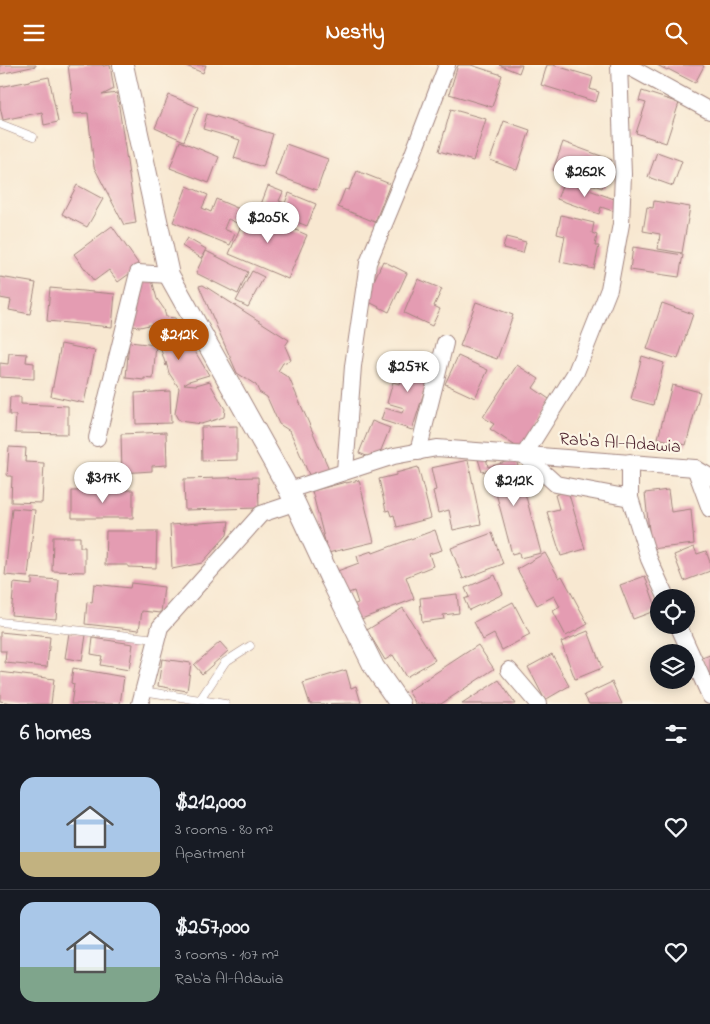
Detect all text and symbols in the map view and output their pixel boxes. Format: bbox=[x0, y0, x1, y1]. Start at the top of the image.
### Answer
text: Nestly bbox=[325, 17, 385, 49]
icon: menu bbox=[20, 19, 48, 47]
icon: search bbox=[662, 19, 690, 47]
pin: $262K bbox=[550, 155, 620, 198]
text: $262K bbox=[565, 160, 605, 184]
pin: $205K bbox=[233, 201, 303, 244]
text: $205K bbox=[247, 206, 289, 230]
pin: $212K bbox=[144, 319, 214, 361]
text: $212K bbox=[160, 323, 198, 347]
pin: $257K bbox=[373, 351, 443, 393]
text: $257K bbox=[387, 355, 429, 379]
street label: Rab'a Al-Adawia bbox=[558, 427, 682, 461]
pin: $317K bbox=[68, 461, 138, 504]
pin: $212K bbox=[479, 465, 549, 507]
text: $317K bbox=[85, 466, 121, 490]
text: $212K bbox=[495, 469, 533, 493]
map controls bbox=[650, 589, 695, 689]
button: locate bbox=[650, 589, 695, 634]
button: layers bbox=[650, 644, 695, 689]
text: 6 homes bbox=[20, 719, 92, 749]
icon: filters bbox=[662, 720, 690, 748]
text: $212,000 bbox=[175, 788, 246, 818]
icon: home bbox=[60, 797, 120, 857]
icon: heart bbox=[662, 813, 690, 841]
text: 3 rooms · 80 m² bbox=[175, 818, 273, 842]
text: Apartment bbox=[175, 842, 245, 866]
text: $257,000 bbox=[175, 913, 250, 943]
icon: home bbox=[60, 922, 120, 982]
icon: heart bbox=[662, 938, 690, 966]
text: 3 rooms · 107 m² bbox=[175, 943, 279, 967]
text: Rab'a Al-Adawia bbox=[175, 967, 283, 991]

